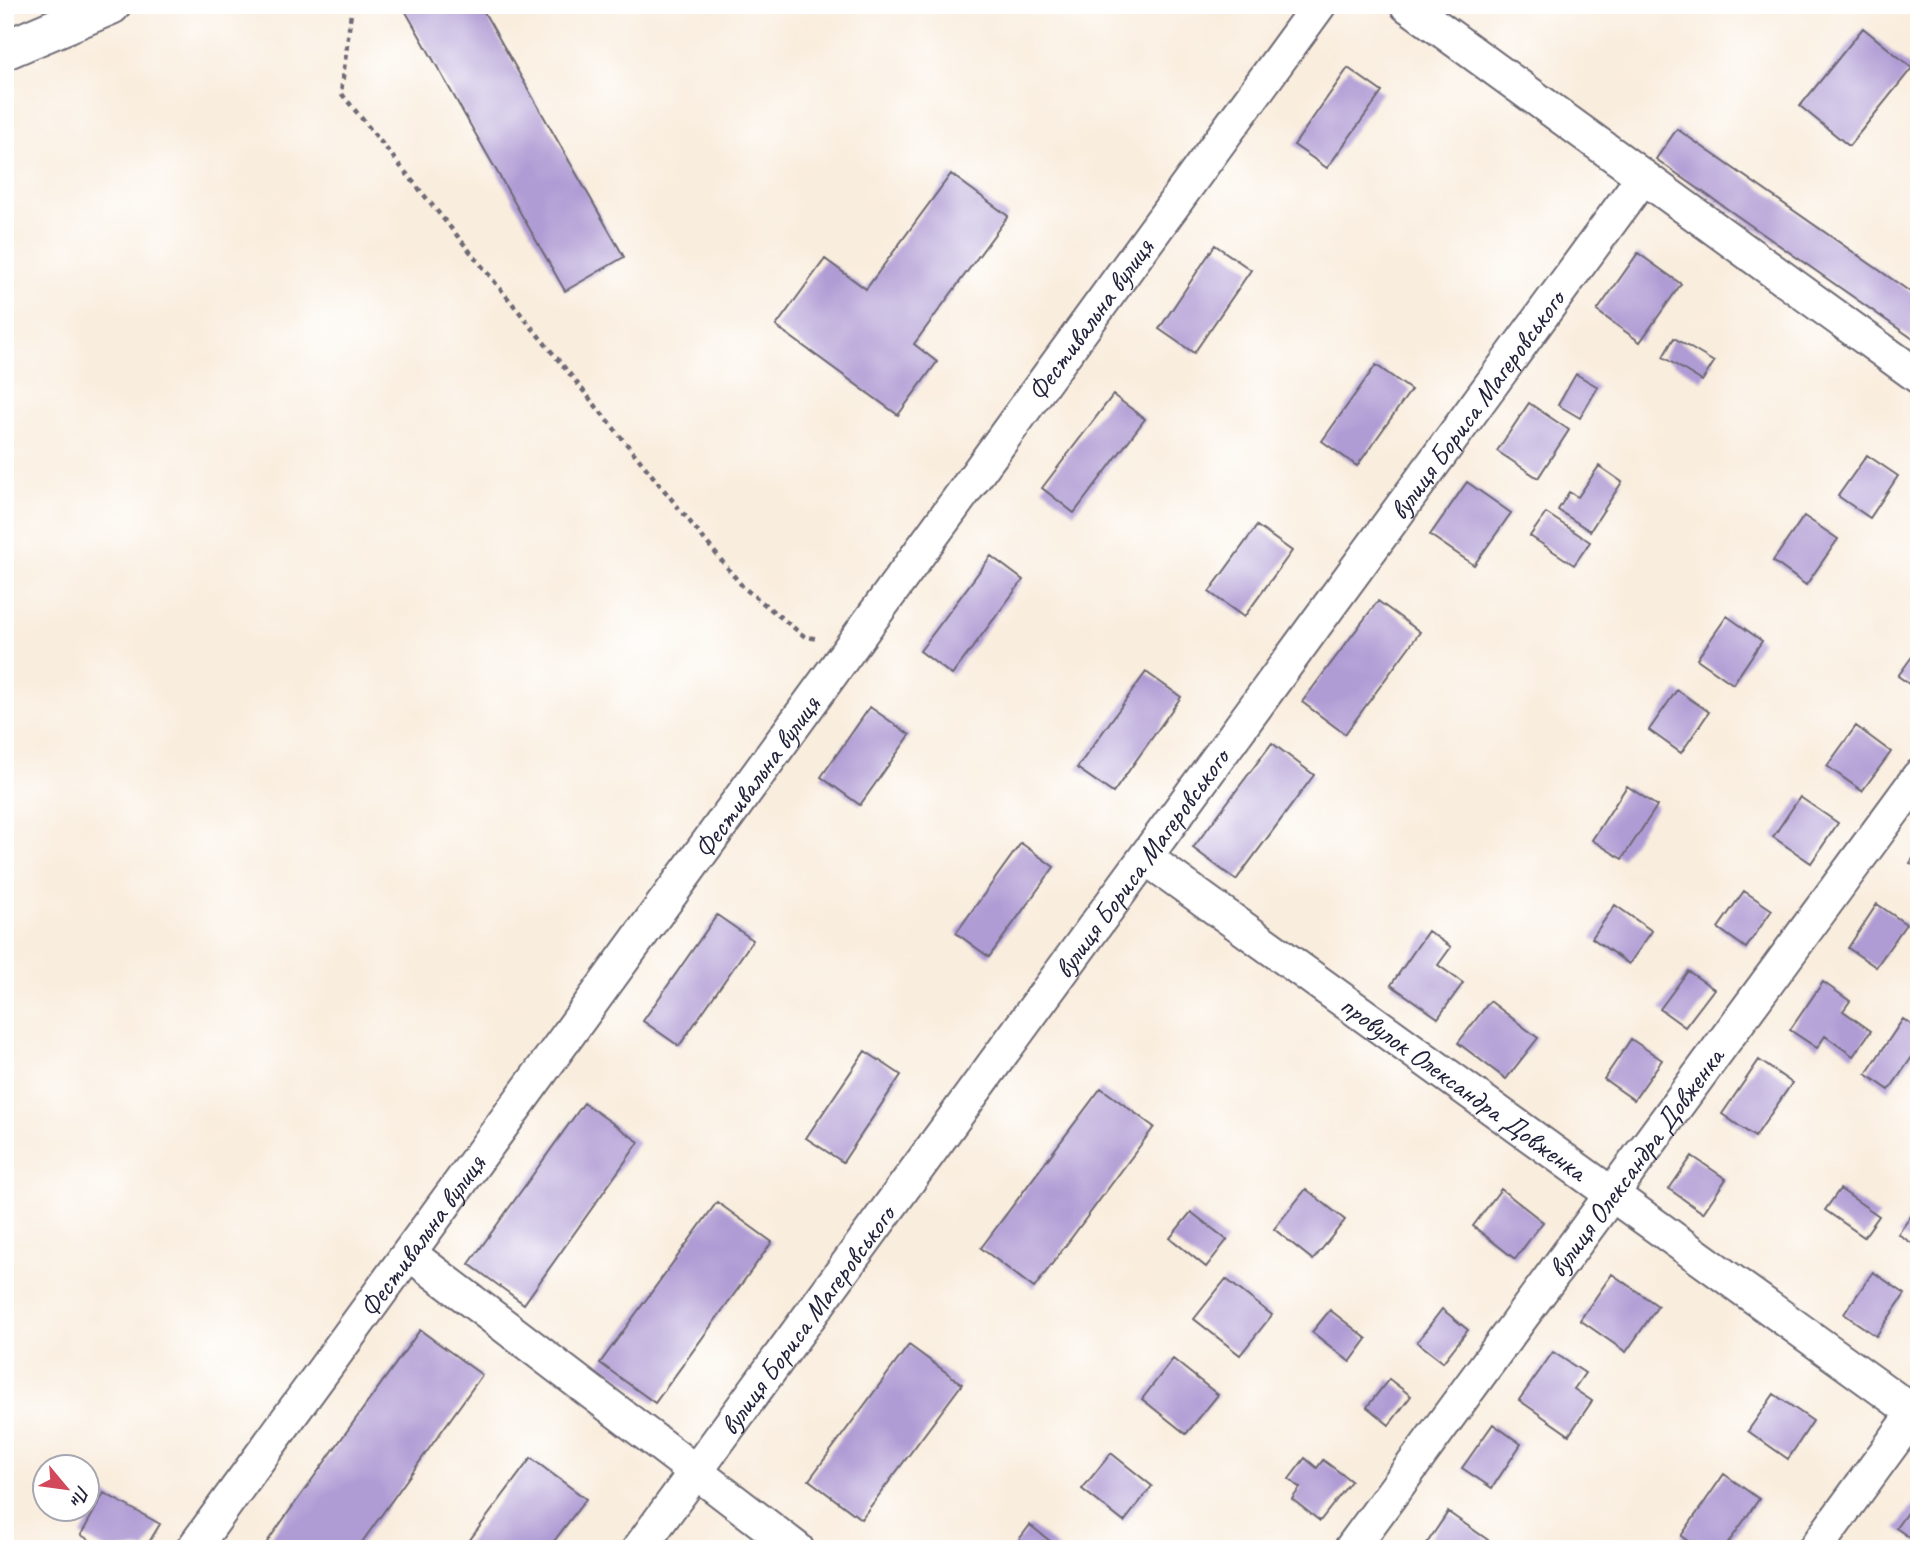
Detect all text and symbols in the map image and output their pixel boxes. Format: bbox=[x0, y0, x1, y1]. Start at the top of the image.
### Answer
street label: Фестивальна вулиця bbox=[1019, 230, 1161, 407]
street label: вулиця Бориса Магеровського bbox=[1381, 281, 1574, 526]
street label: Фестивальна вулиця bbox=[685, 688, 828, 865]
street label: вулиця Бориса Магеровського bbox=[1045, 739, 1238, 985]
street label: провулок Олександра Довженка bbox=[1334, 987, 1596, 1190]
street label: вулиця Олександра Довженка bbox=[1539, 1039, 1732, 1284]
street label: Фестивальна вулиця bbox=[351, 1147, 493, 1324]
street label: вулиця Бориса Магеровського bbox=[711, 1196, 904, 1441]
north arrow bbox=[32, 1452, 102, 1522]
text: Пн bbox=[64, 1481, 95, 1512]

